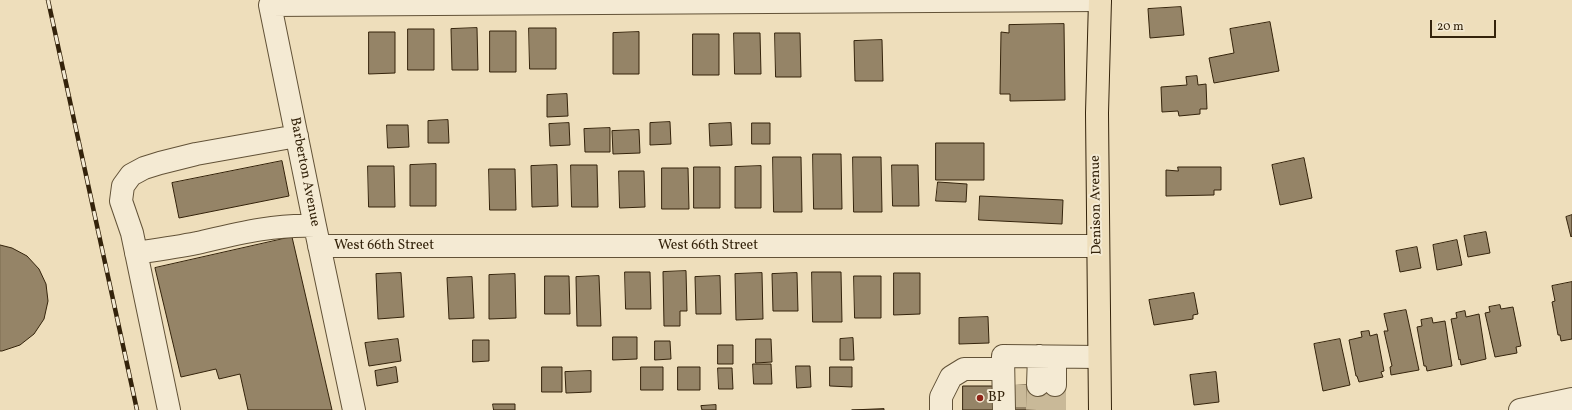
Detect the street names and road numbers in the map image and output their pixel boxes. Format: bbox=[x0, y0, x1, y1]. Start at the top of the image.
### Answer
street label: Barberton Avenue bbox=[285, 116, 323, 228]
street label: Denison Avenue bbox=[1088, 155, 1106, 255]
street label: West 66th Street bbox=[334, 238, 434, 254]
street label: West 66th Street bbox=[658, 238, 758, 254]

